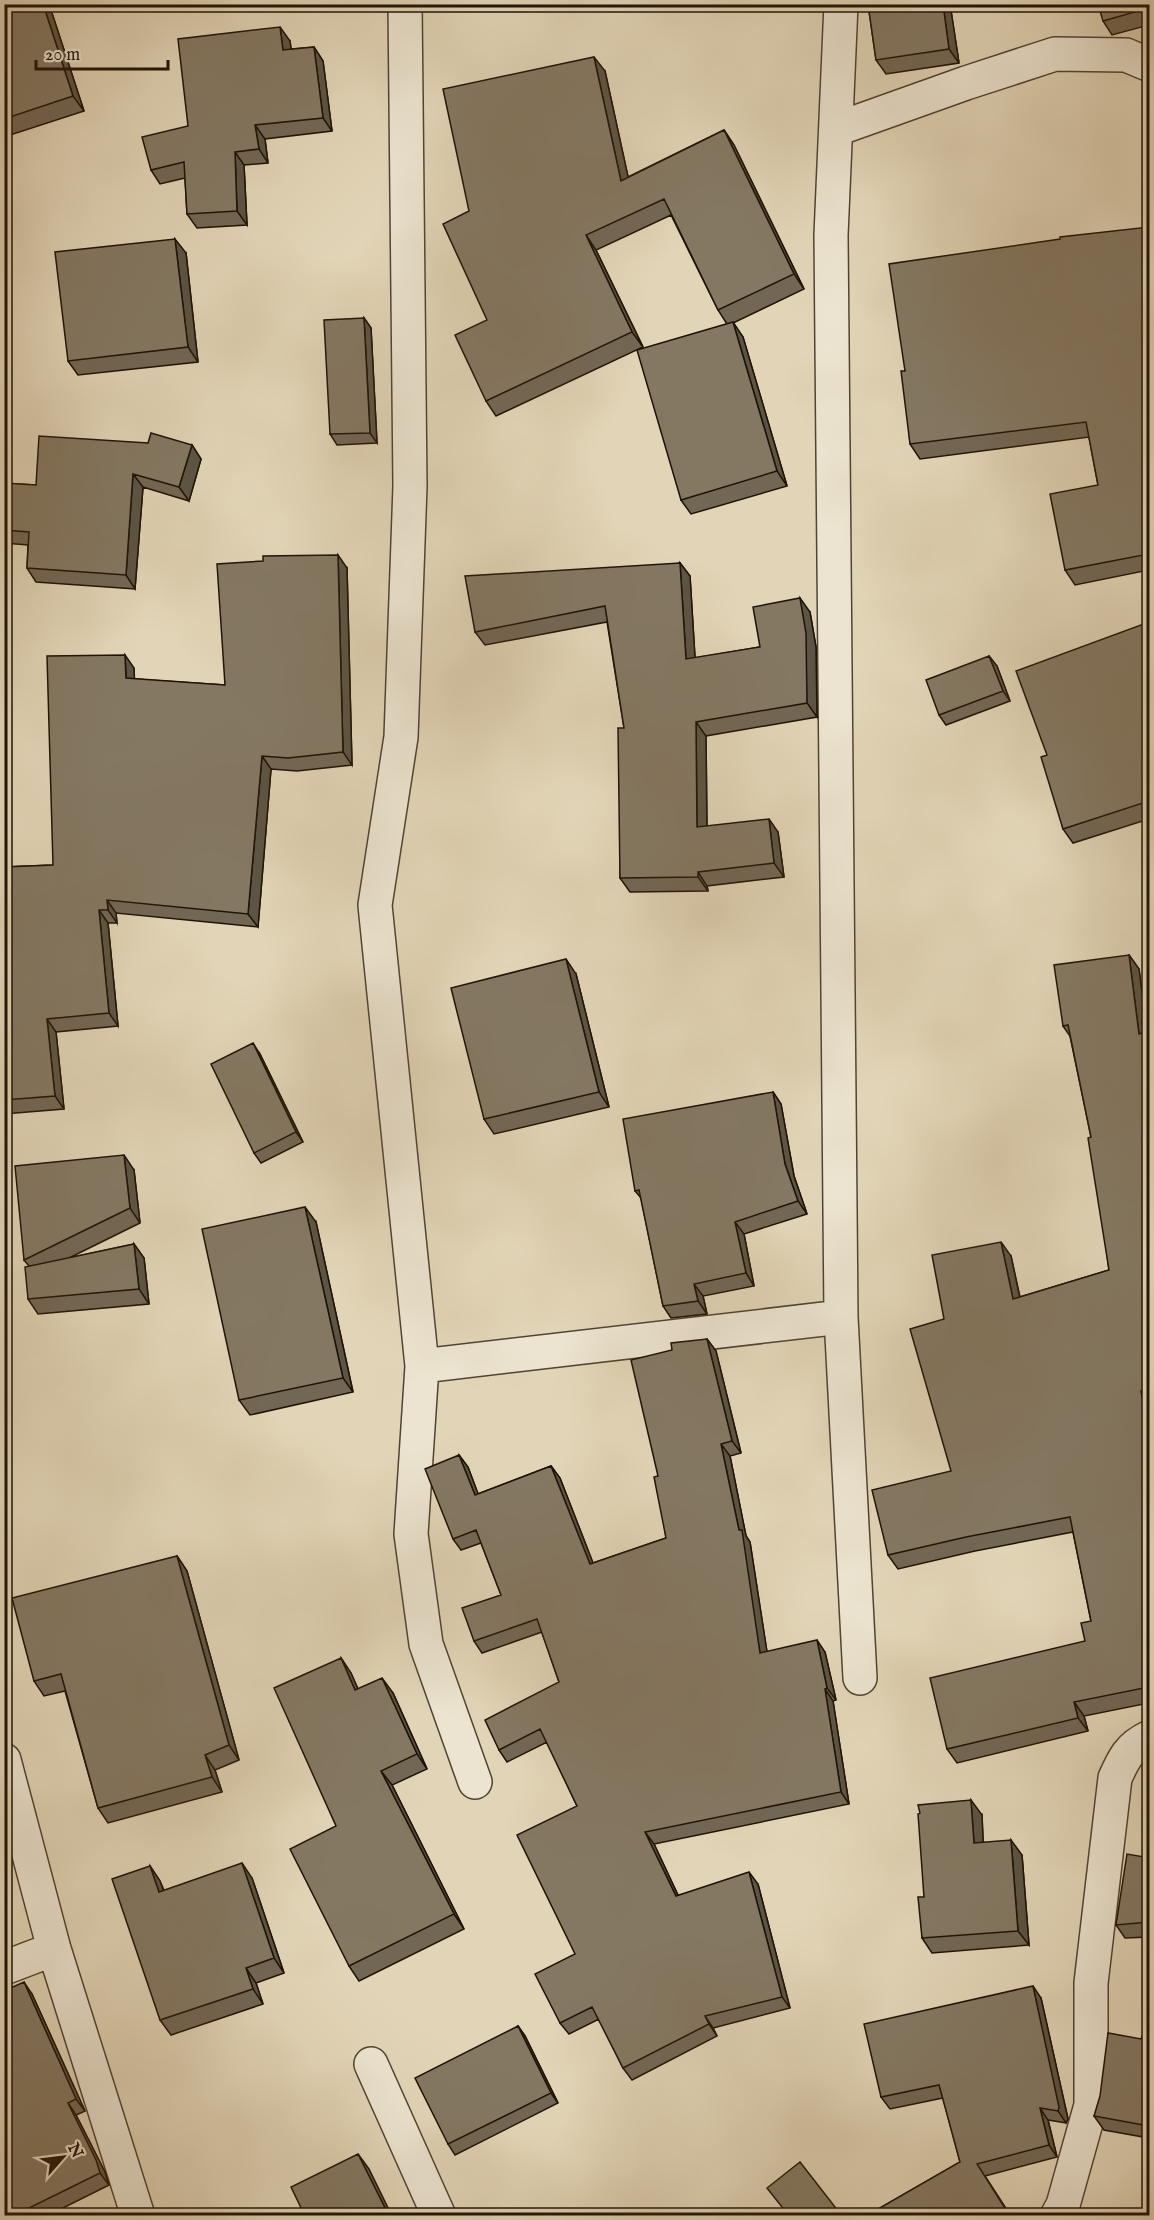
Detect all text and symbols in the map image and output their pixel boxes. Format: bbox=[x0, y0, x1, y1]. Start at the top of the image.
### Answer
scale bar bbox=[36, 33, 168, 71]
text: 20 m bbox=[45, 44, 80, 67]
north arrow bbox=[33, 2127, 93, 2187]
text: N bbox=[62, 2139, 87, 2162]

